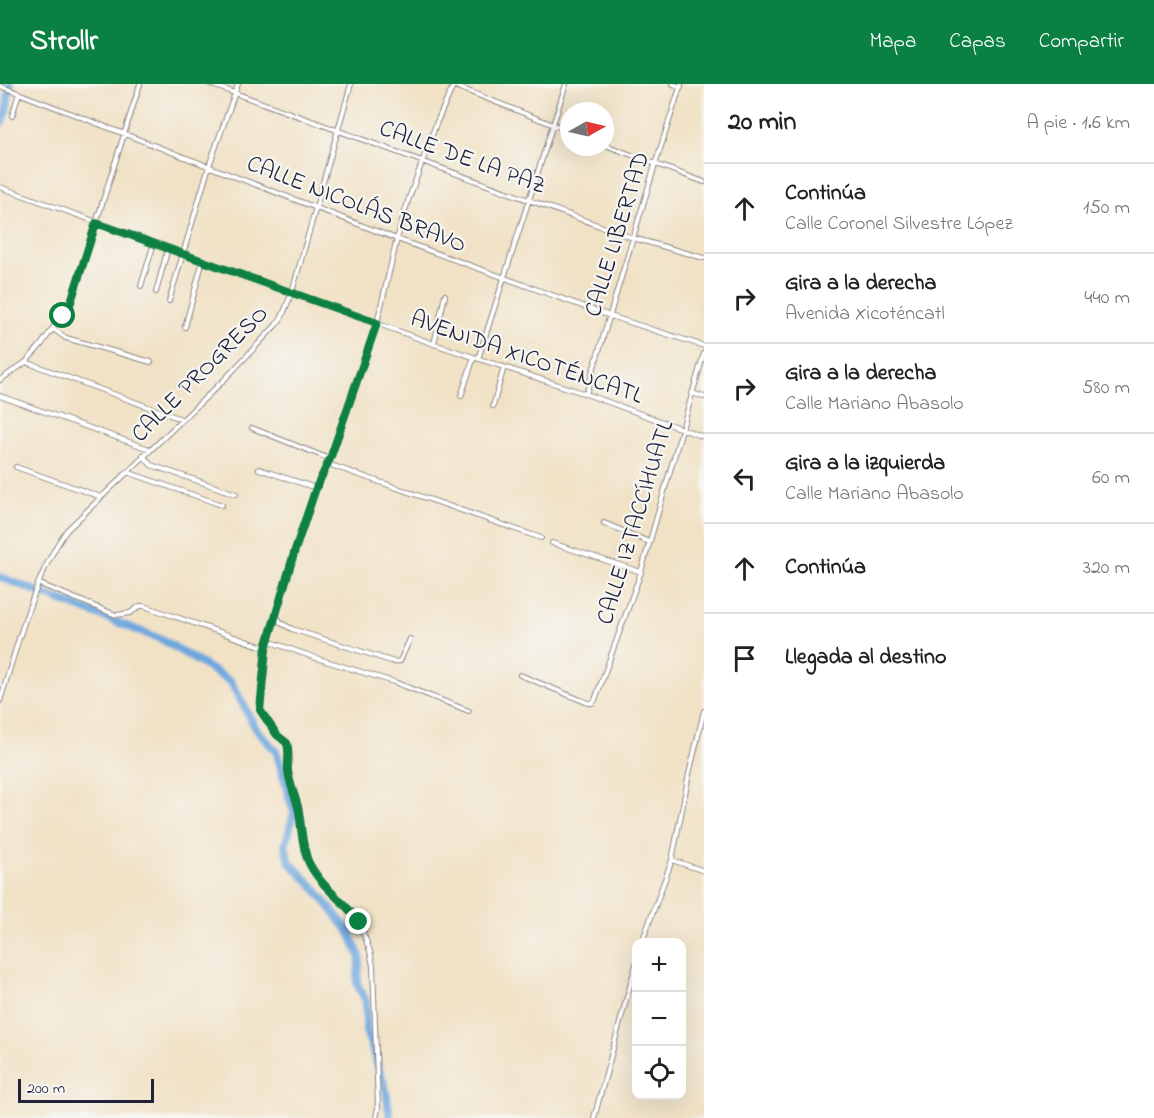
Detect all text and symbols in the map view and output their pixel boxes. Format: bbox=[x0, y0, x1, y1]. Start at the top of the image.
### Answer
text: Strollr bbox=[30, 22, 98, 63]
text: Mapa bbox=[869, 27, 916, 57]
text: Capas bbox=[949, 27, 1006, 57]
text: Compartir bbox=[1039, 27, 1124, 57]
north arrow bbox=[560, 102, 614, 156]
text: 20 min bbox=[728, 104, 796, 142]
text: A pie · 1.6 km bbox=[1026, 109, 1130, 138]
street label: CALLE DE LA PAZ bbox=[374, 112, 550, 205]
street label: CALLE NICOLÁS BRAVO bbox=[241, 147, 471, 263]
street label: CALLE LIBERTAD bbox=[577, 148, 660, 322]
text: Continúa bbox=[785, 178, 866, 210]
icon: ahead bbox=[728, 192, 761, 225]
text: 150 m bbox=[1083, 194, 1130, 223]
text: Calle Coronel Silvestre López bbox=[785, 210, 1013, 239]
text: Gira a la derecha bbox=[785, 268, 936, 300]
icon: right bbox=[728, 282, 761, 315]
text: 440 m bbox=[1084, 284, 1130, 313]
street label: CALLE PROGRESO bbox=[124, 298, 278, 452]
text: Avenida Xicoténcatl bbox=[785, 300, 945, 329]
route start bbox=[49, 302, 75, 328]
street label: AVENIDA XICOTÉNCATL bbox=[405, 302, 647, 415]
text: Gira a la derecha bbox=[785, 358, 936, 390]
icon: right bbox=[728, 372, 761, 405]
text: 580 m bbox=[1082, 374, 1130, 403]
text: Calle Mariano Abasolo bbox=[785, 390, 964, 419]
street label: CALLE IZTACCÍHUATL bbox=[589, 416, 684, 629]
text: Gira a la izquierda bbox=[785, 448, 945, 480]
icon: left bbox=[728, 462, 761, 495]
text: 60 m bbox=[1092, 464, 1130, 493]
text: Calle Mariano Abasolo bbox=[785, 480, 964, 509]
icon: ahead bbox=[728, 552, 761, 585]
text: Continúa bbox=[785, 552, 866, 584]
text: 320 m bbox=[1083, 554, 1130, 583]
icon: arrive bbox=[728, 642, 761, 675]
text: Llegada al destino bbox=[785, 642, 946, 674]
route end bbox=[345, 908, 371, 934]
map controls bbox=[632, 938, 686, 1100]
button: + bbox=[632, 938, 686, 992]
button: − bbox=[632, 992, 686, 1046]
button: locate bbox=[632, 1046, 686, 1100]
scale bar bbox=[18, 1076, 154, 1104]
text: 200 m bbox=[27, 1077, 65, 1101]

